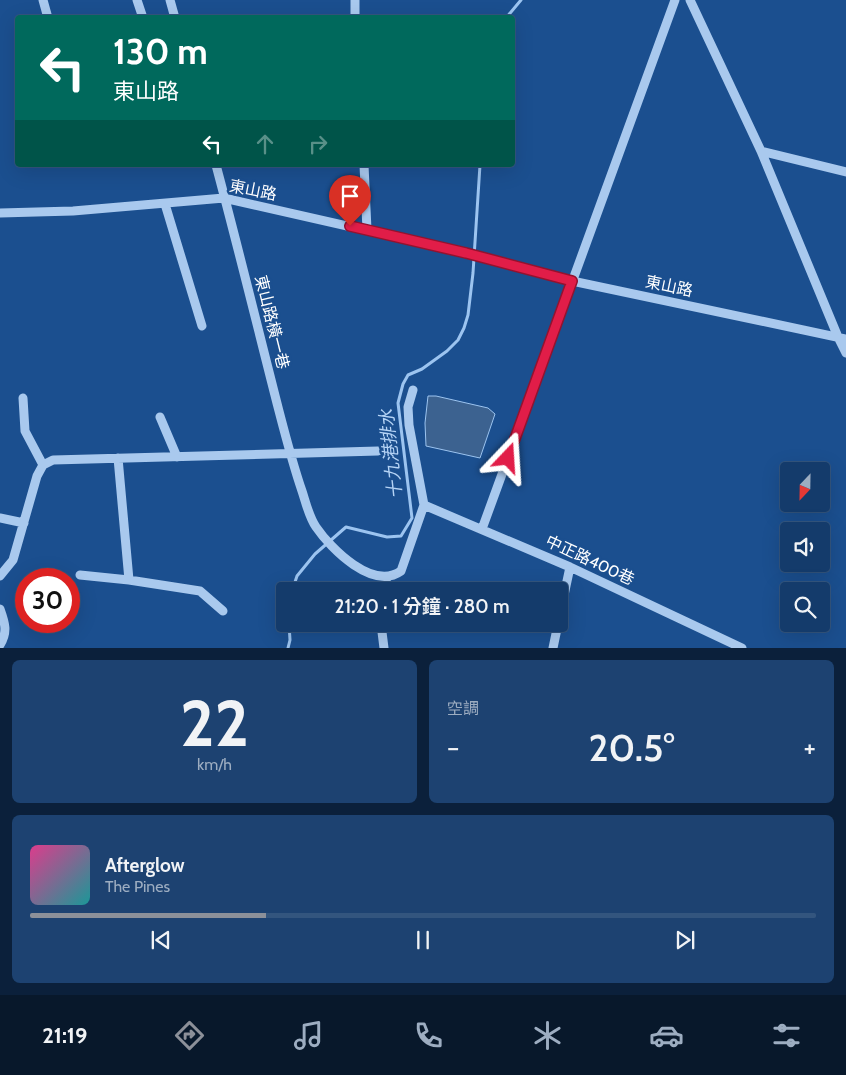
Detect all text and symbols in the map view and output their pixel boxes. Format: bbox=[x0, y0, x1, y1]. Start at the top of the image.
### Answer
text: 130 m bbox=[113, 30, 208, 73]
icon: left bbox=[30, 35, 95, 100]
text: 東山路 bbox=[113, 78, 179, 105]
icon: left bbox=[198, 130, 226, 158]
icon: ahead bbox=[251, 130, 279, 158]
icon: right bbox=[304, 130, 332, 158]
pin bbox=[329, 175, 371, 226]
street label: 東山路 bbox=[228, 176, 278, 204]
icon: arrive bbox=[336, 182, 364, 210]
street label: 東山路 bbox=[644, 272, 694, 300]
street label: 東山路橫一巷 bbox=[251, 273, 293, 371]
water label: 十九港排水 bbox=[375, 407, 407, 500]
position arrow bbox=[481, 431, 533, 483]
north arrow bbox=[780, 462, 830, 512]
map controls bbox=[780, 462, 830, 632]
button: sound bbox=[780, 522, 830, 572]
street label: 中正路400巷 bbox=[543, 531, 637, 589]
speed limit sign: 30 bbox=[15, 568, 80, 633]
button: search bbox=[780, 582, 830, 632]
text: 21:20 · 1 分鐘 · 280 m bbox=[335, 595, 509, 618]
text: 22 bbox=[180, 683, 249, 762]
text: 空調 bbox=[447, 699, 479, 718]
text: 20.5° bbox=[589, 724, 674, 771]
text: − bbox=[447, 730, 459, 764]
text: + bbox=[804, 730, 816, 764]
text: km/h bbox=[197, 755, 232, 774]
text: Afterglow bbox=[105, 854, 185, 877]
text: The Pines bbox=[105, 877, 170, 896]
icon: previous bbox=[147, 926, 175, 954]
icon: pause bbox=[409, 926, 437, 954]
icon: next bbox=[671, 926, 699, 954]
icon: directions bbox=[172, 1018, 207, 1053]
icon: music bbox=[291, 1018, 326, 1053]
icon: phone bbox=[411, 1018, 446, 1053]
icon: climate bbox=[530, 1018, 565, 1053]
icon: car bbox=[649, 1018, 684, 1053]
icon: filters bbox=[769, 1018, 804, 1053]
text: 21:19 bbox=[42, 1022, 87, 1049]

